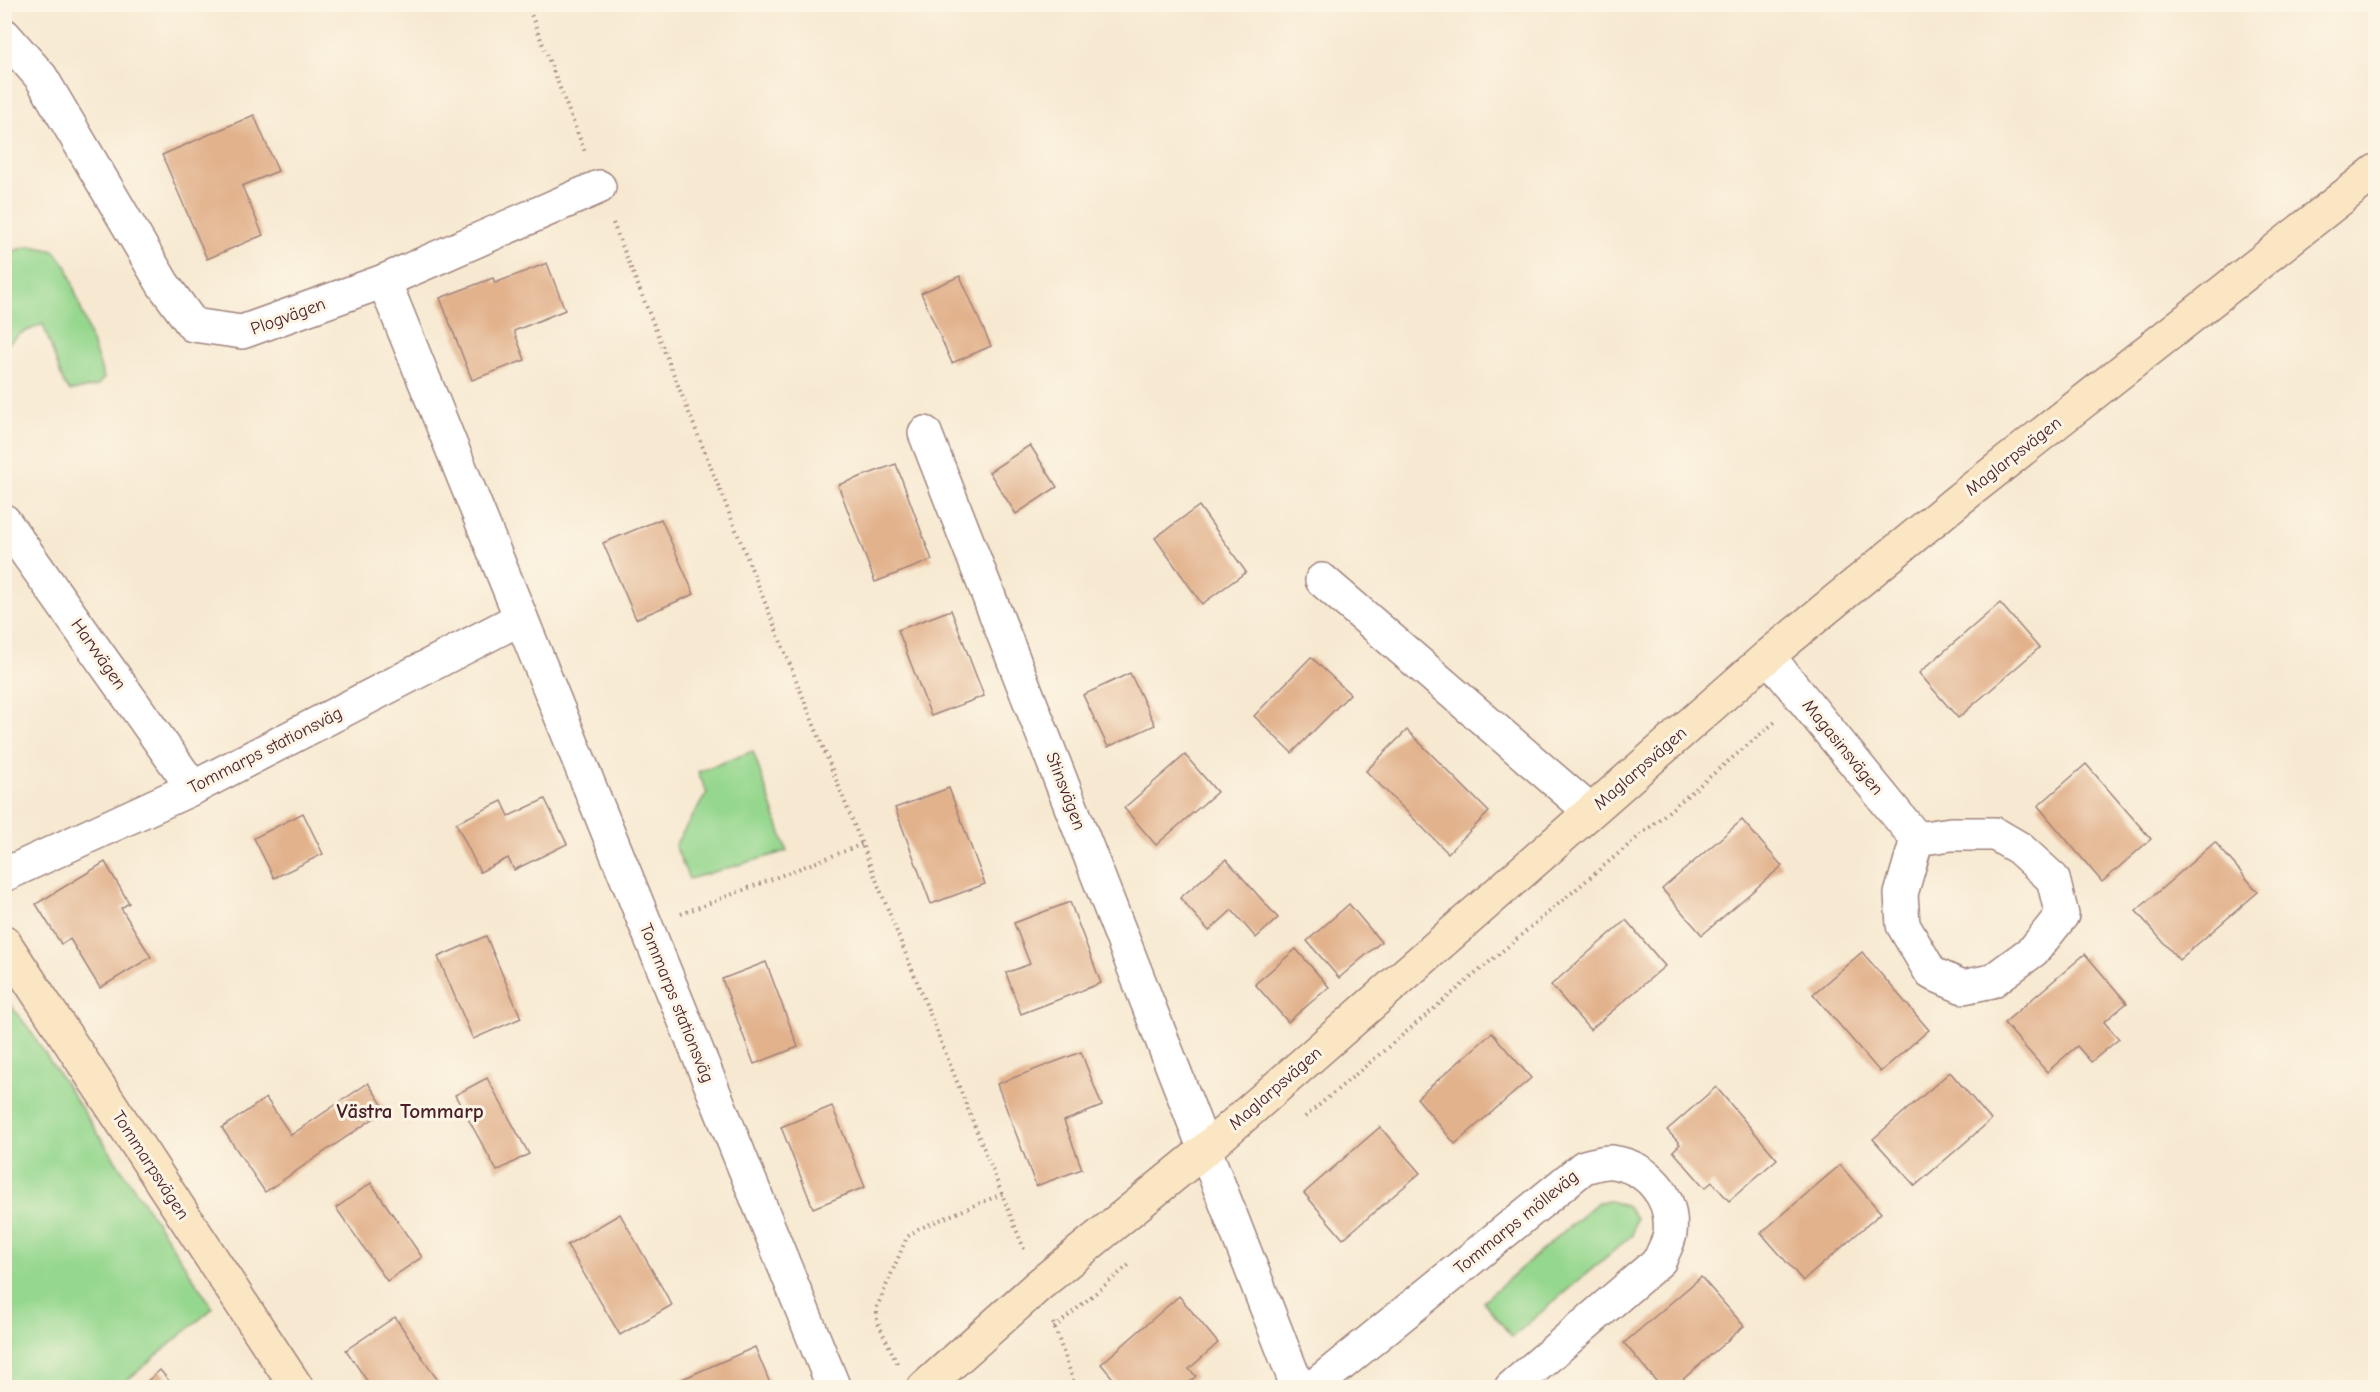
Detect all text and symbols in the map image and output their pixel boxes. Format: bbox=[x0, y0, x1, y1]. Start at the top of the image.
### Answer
street label: Plogvägen bbox=[248, 293, 328, 340]
street label: Maglarpsvägen bbox=[1961, 412, 2066, 500]
street label: Harvvägen bbox=[66, 615, 131, 694]
street label: Magasinsvägen bbox=[1798, 695, 1888, 799]
street label: Tommarps stationsväg bbox=[185, 703, 346, 798]
street label: Maglarpsvägen bbox=[1590, 722, 1691, 814]
street label: Stinsvägen bbox=[1041, 749, 1090, 833]
street label: Tommarps stationsväg bbox=[635, 920, 718, 1086]
street label: Maglarpsvägen bbox=[1225, 1042, 1326, 1134]
district label: Västra Tommarp bbox=[336, 1099, 484, 1123]
street label: Tommarpsvägen bbox=[108, 1107, 194, 1224]
street label: Tommarps mölleväg bbox=[1450, 1166, 1583, 1279]

